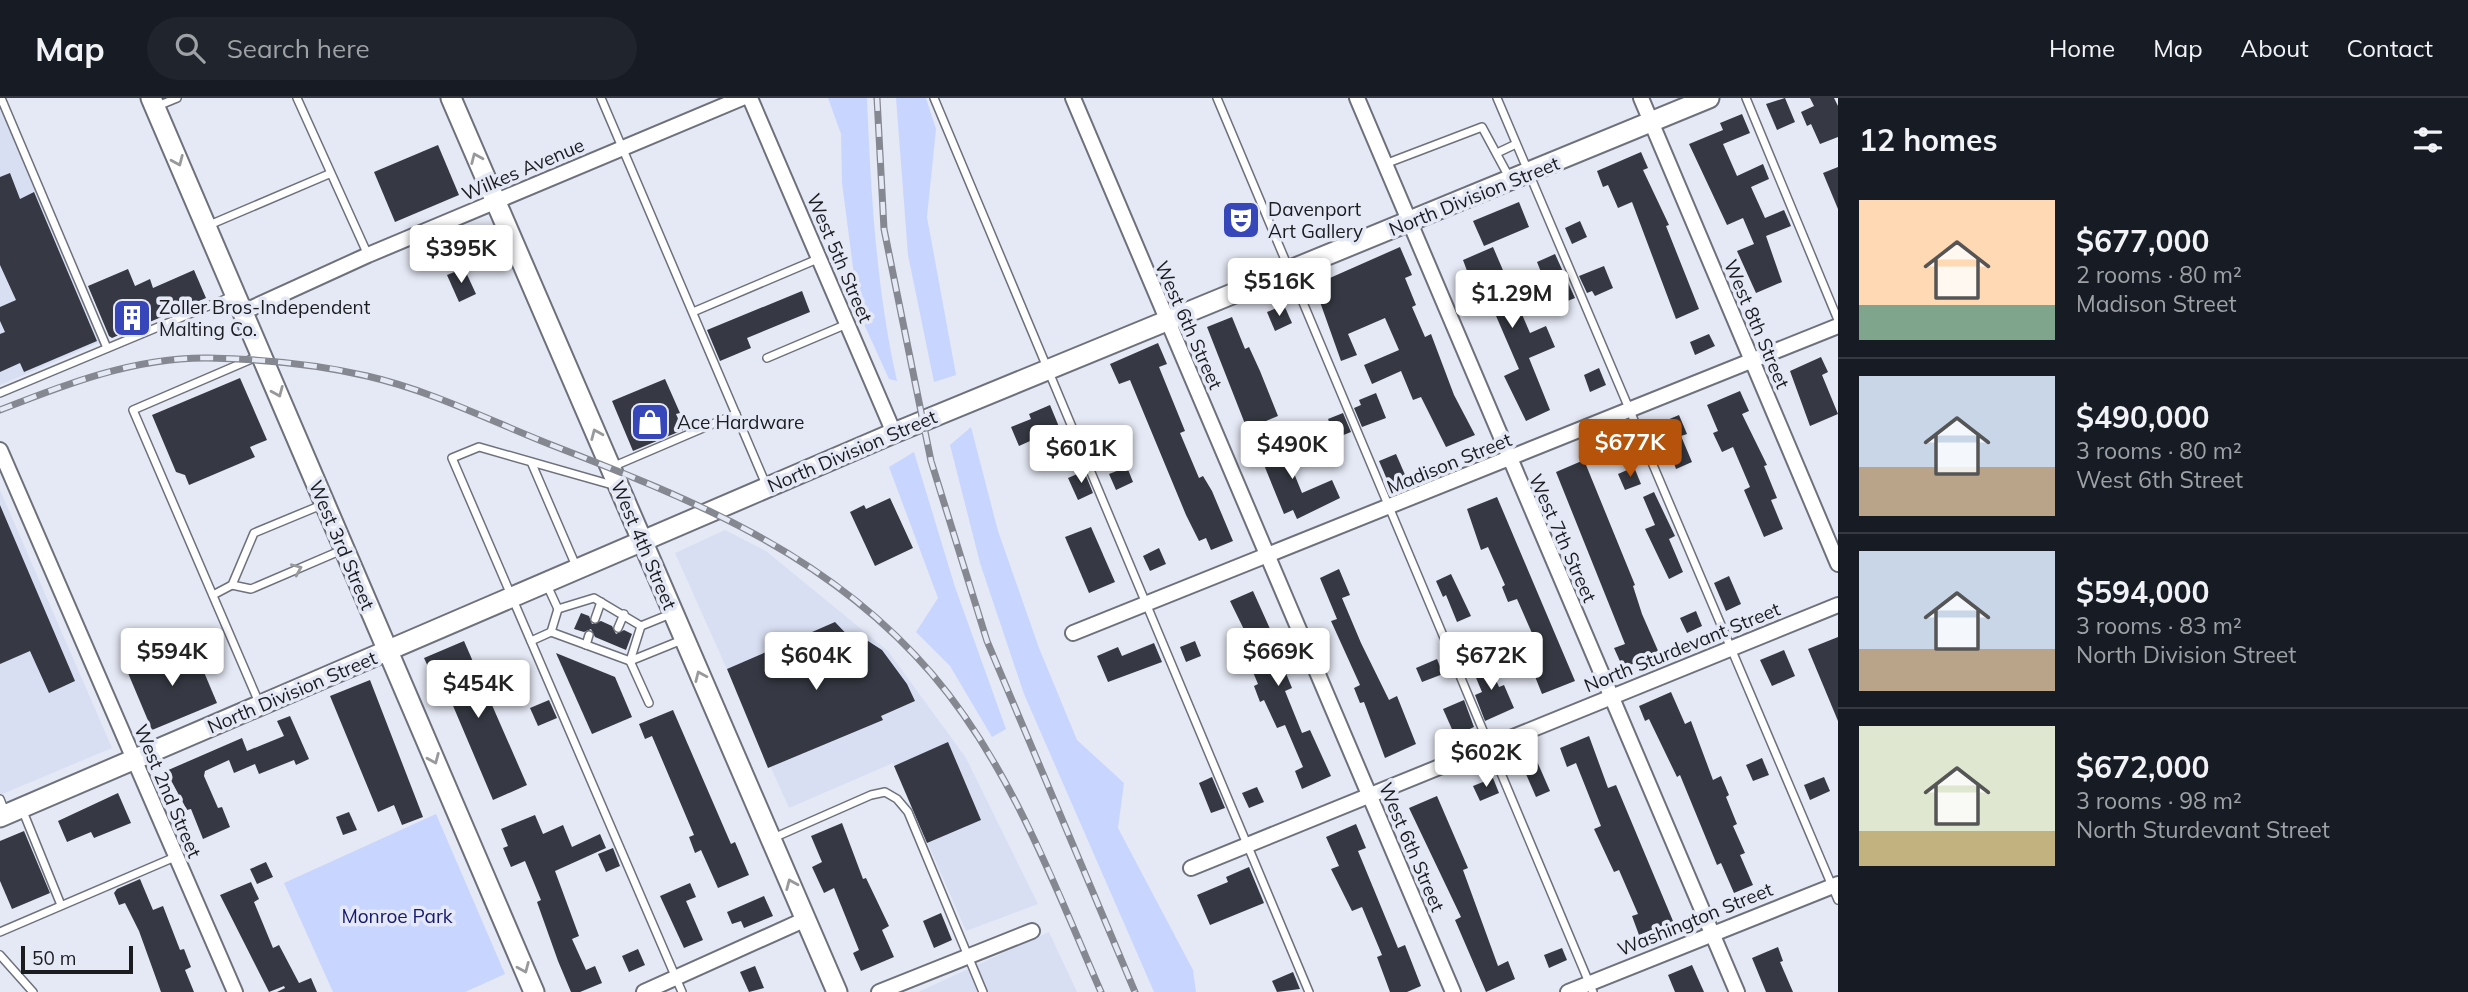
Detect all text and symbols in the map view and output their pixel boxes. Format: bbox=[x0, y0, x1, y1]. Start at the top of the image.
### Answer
search box bbox=[147, 17, 637, 80]
text: Map bbox=[35, 28, 105, 69]
icon: search bbox=[171, 29, 209, 67]
text: Search here bbox=[227, 32, 370, 65]
text: Home bbox=[2049, 33, 2115, 63]
text: Map bbox=[2153, 33, 2203, 63]
text: About bbox=[2241, 33, 2309, 63]
text: Contact bbox=[2347, 33, 2433, 63]
text: 12 homes bbox=[1859, 121, 1998, 159]
icon: filters bbox=[2409, 121, 2447, 159]
street label: Wilkes Avenue bbox=[458, 132, 588, 206]
street label: North Division Street bbox=[1385, 151, 1563, 241]
one-way arrow bbox=[471, 152, 485, 164]
one-way arrow bbox=[170, 153, 184, 166]
street label: West 5th Street bbox=[802, 190, 878, 327]
place label: Davenport Art Gallery bbox=[1268, 197, 1363, 243]
theatre icon: Davenport Art Gallery bbox=[1220, 199, 1262, 241]
text: $677,000 bbox=[2076, 222, 2209, 260]
pin: $395K bbox=[412, 226, 510, 285]
icon: home bbox=[1915, 228, 1999, 312]
text: $395K bbox=[426, 233, 496, 262]
street label: West 8th Street bbox=[1719, 256, 1795, 393]
street label: West 6th Street bbox=[1150, 257, 1228, 393]
pin: $516K bbox=[1230, 258, 1328, 318]
text: 2 rooms · 80 m² bbox=[2076, 260, 2242, 289]
text: $516K bbox=[1244, 266, 1314, 295]
pin: $1.29M bbox=[1455, 271, 1569, 330]
text: $1.29M bbox=[1472, 278, 1552, 307]
text: Madison Street bbox=[2076, 289, 2236, 318]
place label: Zoller Bros-Independent Malting Co. bbox=[159, 295, 371, 341]
building icon: Zoller Bros-Independent Malting Co. bbox=[111, 297, 153, 339]
one-way arrow bbox=[269, 385, 283, 397]
text: $490,000 bbox=[2076, 398, 2209, 436]
shop icon: Ace Hardware bbox=[629, 401, 671, 443]
street label: North Division Street bbox=[764, 404, 941, 498]
icon: home bbox=[1915, 404, 1999, 488]
place label: Ace Hardware bbox=[677, 410, 804, 434]
pin: $677K bbox=[1581, 420, 1679, 479]
pin: $490K bbox=[1243, 422, 1341, 481]
pin: $601K bbox=[1032, 426, 1130, 485]
street label: Madison Street bbox=[1383, 427, 1515, 499]
text: $677K bbox=[1595, 427, 1665, 456]
one-way arrow bbox=[590, 429, 604, 441]
text: $490K bbox=[1257, 429, 1327, 458]
text: $601K bbox=[1046, 433, 1116, 462]
text: 3 rooms · 80 m² bbox=[2076, 436, 2242, 465]
text: West 6th Street bbox=[2076, 465, 2243, 494]
street label: West 7th Street bbox=[1524, 470, 1602, 606]
street label: West 3rd Street bbox=[304, 477, 380, 614]
street label: West 4th Street bbox=[606, 477, 682, 614]
one-way arrow bbox=[290, 564, 302, 578]
text: $594,000 bbox=[2076, 573, 2209, 611]
icon: home bbox=[1915, 579, 1999, 663]
street label: North Sturdevant Street bbox=[1580, 596, 1784, 697]
text: 3 rooms · 83 m² bbox=[2076, 611, 2242, 640]
pin: $594K bbox=[123, 628, 221, 688]
pin: $669K bbox=[1229, 628, 1327, 688]
pin: $604K bbox=[767, 632, 865, 692]
pin: $672K bbox=[1442, 632, 1540, 692]
text: $594K bbox=[137, 636, 207, 665]
text: $669K bbox=[1243, 636, 1313, 665]
text: $604K bbox=[781, 640, 851, 669]
text: $672K bbox=[1456, 640, 1526, 669]
text: North Division Street bbox=[2076, 640, 2296, 669]
street label: North Division Street bbox=[204, 645, 381, 739]
pin: $454K bbox=[429, 660, 527, 720]
text: $454K bbox=[443, 668, 513, 697]
one-way arrow bbox=[694, 670, 708, 683]
street label: West 2nd Street bbox=[129, 721, 207, 862]
pin: $602K bbox=[1437, 730, 1535, 789]
text: $602K bbox=[1451, 737, 1521, 766]
text: $672,000 bbox=[2076, 748, 2209, 786]
one-way arrow bbox=[426, 751, 440, 764]
icon: home bbox=[1915, 754, 1999, 838]
street label: West 6th Street bbox=[1374, 779, 1450, 916]
text: 3 rooms · 98 m² bbox=[2076, 786, 2242, 815]
text: North Sturdevant Street bbox=[2076, 815, 2330, 844]
street label: Washington Street bbox=[1614, 877, 1776, 961]
one-way arrow bbox=[785, 879, 799, 892]
park label: Monroe Park bbox=[341, 904, 453, 928]
scale bar bbox=[21, 943, 133, 975]
text: 50 m bbox=[32, 946, 76, 970]
one-way arrow bbox=[515, 961, 529, 973]

